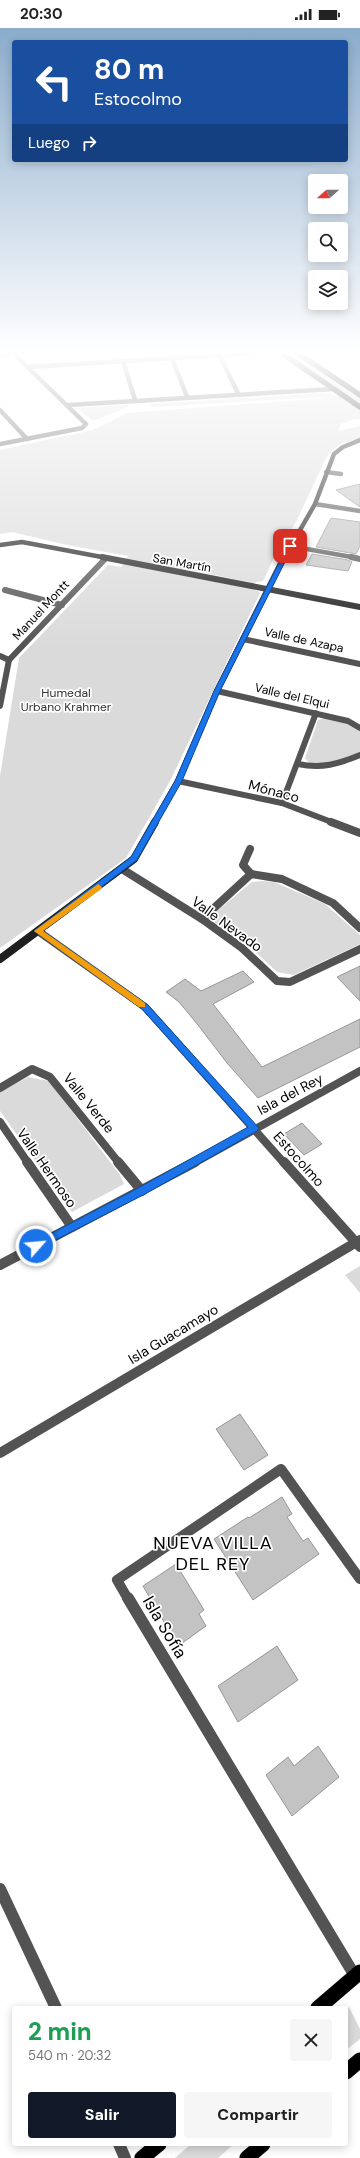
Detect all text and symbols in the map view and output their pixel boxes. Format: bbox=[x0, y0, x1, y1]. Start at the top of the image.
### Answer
text: 20:30 bbox=[20, 4, 63, 24]
text: 80 m bbox=[94, 51, 164, 88]
icon: left bbox=[28, 56, 80, 108]
text: Estocolmo bbox=[94, 87, 182, 111]
icon: right bbox=[78, 132, 100, 154]
text: Luego bbox=[28, 133, 70, 153]
north arrow bbox=[308, 174, 348, 214]
map controls bbox=[308, 174, 348, 310]
button: search bbox=[308, 222, 348, 262]
button: layers bbox=[308, 270, 348, 310]
pin bbox=[273, 529, 307, 563]
icon: arrive bbox=[279, 535, 301, 557]
street label: San Martín bbox=[152, 550, 212, 576]
street label: Manuel Montt bbox=[9, 576, 73, 643]
street label: Valle de Azapa bbox=[263, 624, 345, 656]
street label: Valle del Elqui bbox=[253, 680, 331, 712]
park label: Humedal Urbano Krahmer bbox=[21, 685, 112, 715]
street label: Mónaco bbox=[247, 776, 301, 806]
street label: Valle Nevado bbox=[188, 892, 266, 956]
street label: Valle Verde bbox=[59, 1069, 119, 1137]
street label: Isla del Rey bbox=[254, 1069, 326, 1119]
street label: Valle Hermoso bbox=[13, 1125, 81, 1211]
street label: Estocolmo bbox=[269, 1128, 329, 1190]
position arrow bbox=[15, 1225, 57, 1267]
street label: Isla Guacamayo bbox=[125, 1300, 221, 1368]
district label: NUEVA VILLA DEL REY bbox=[153, 1531, 273, 1576]
street label: Isla Sofía bbox=[138, 1592, 192, 1662]
text: 2 min bbox=[28, 2016, 92, 2047]
button: close bbox=[290, 2019, 332, 2061]
text: 540 m · 20:32 bbox=[28, 2047, 111, 2064]
button: Salir bbox=[28, 2092, 176, 2138]
button: Compartir bbox=[184, 2092, 332, 2138]

